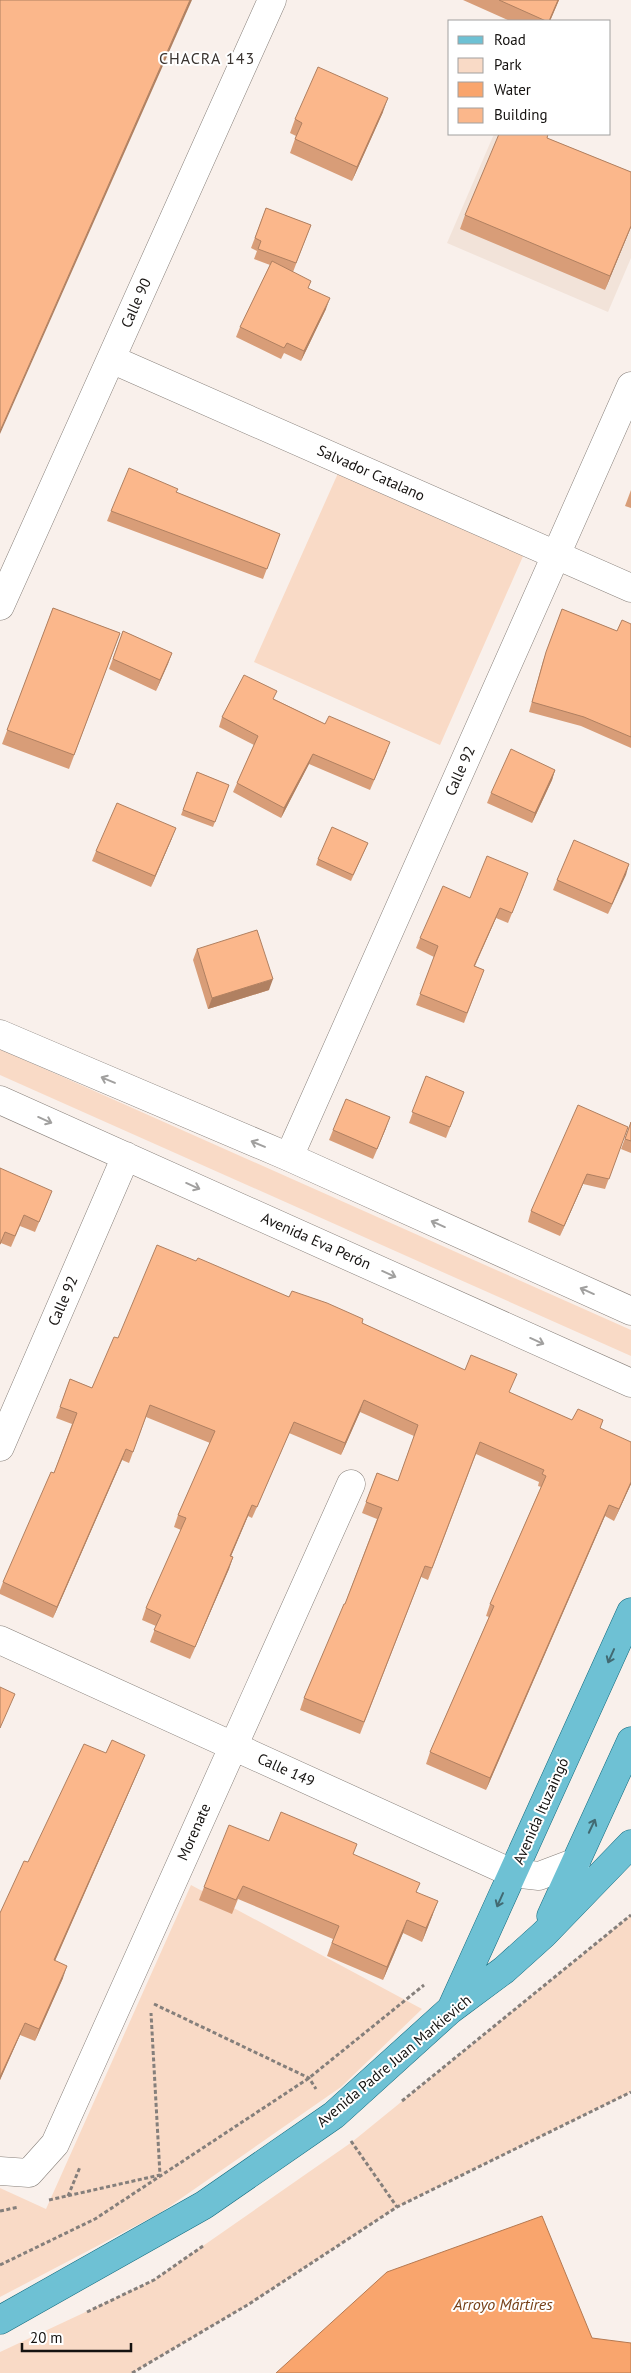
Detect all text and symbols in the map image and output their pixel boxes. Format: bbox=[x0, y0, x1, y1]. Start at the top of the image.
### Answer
legend bbox=[448, 20, 611, 135]
text: Road bbox=[494, 30, 526, 49]
district label: CHACRA 143 bbox=[159, 48, 255, 68]
text: Park bbox=[494, 55, 522, 74]
text: Water bbox=[494, 80, 531, 99]
text: Building bbox=[494, 105, 548, 124]
street label: Calle 90 bbox=[116, 275, 155, 331]
street label: Salvador Catalano bbox=[314, 440, 428, 505]
street label: Calle 92 bbox=[440, 743, 479, 799]
one-way arrow bbox=[101, 1075, 116, 1085]
one-way arrow bbox=[37, 1115, 52, 1125]
one-way arrow bbox=[251, 1138, 266, 1148]
one-way arrow bbox=[185, 1181, 200, 1191]
street label: Avenida Eva Perón bbox=[258, 1208, 374, 1273]
one-way arrow bbox=[431, 1219, 446, 1228]
one-way arrow bbox=[381, 1270, 396, 1279]
street label: Calle 92 bbox=[44, 1273, 82, 1329]
one-way arrow bbox=[580, 1285, 595, 1295]
one-way arrow bbox=[529, 1336, 544, 1346]
one-way arrow bbox=[605, 1648, 615, 1663]
street label: Calle 149 bbox=[255, 1749, 318, 1791]
street label: Avenida Ituzaingó bbox=[509, 1755, 573, 1867]
street label: Morenate bbox=[172, 1800, 215, 1863]
one-way arrow bbox=[588, 1819, 598, 1834]
one-way arrow bbox=[495, 1892, 505, 1907]
street label: Avenida Padre Juan Markievich bbox=[312, 1990, 475, 2131]
water label: Arroyo Mártires bbox=[452, 2294, 553, 2314]
scale bar bbox=[22, 2320, 131, 2352]
text: 20 m bbox=[30, 2328, 63, 2347]

